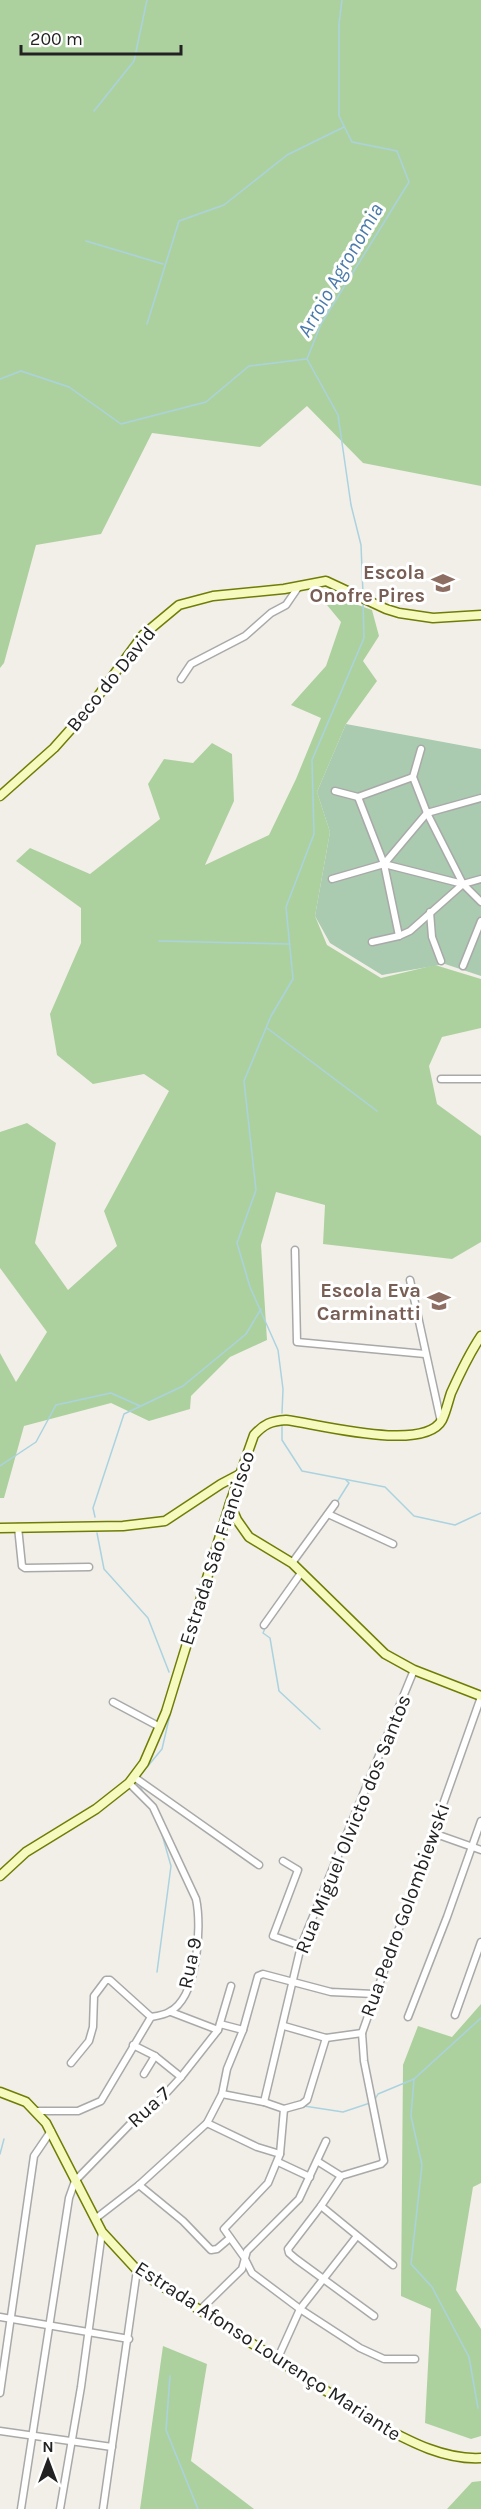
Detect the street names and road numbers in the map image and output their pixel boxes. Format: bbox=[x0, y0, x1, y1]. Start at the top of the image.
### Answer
street label: Beco do David bbox=[62, 622, 160, 736]
street label: Estrada São Francisco bbox=[175, 1448, 259, 1648]
street label: Rua Miguel Olvicto dos Santos bbox=[290, 1691, 416, 1957]
street label: Rua Pedro Golombiewski bbox=[356, 1800, 454, 2020]
street label: Rua 9 bbox=[173, 1935, 207, 1991]
street label: Rua 7 bbox=[123, 2081, 176, 2132]
street label: Estrada Afonso Lourenço Mariante bbox=[131, 2256, 405, 2446]

